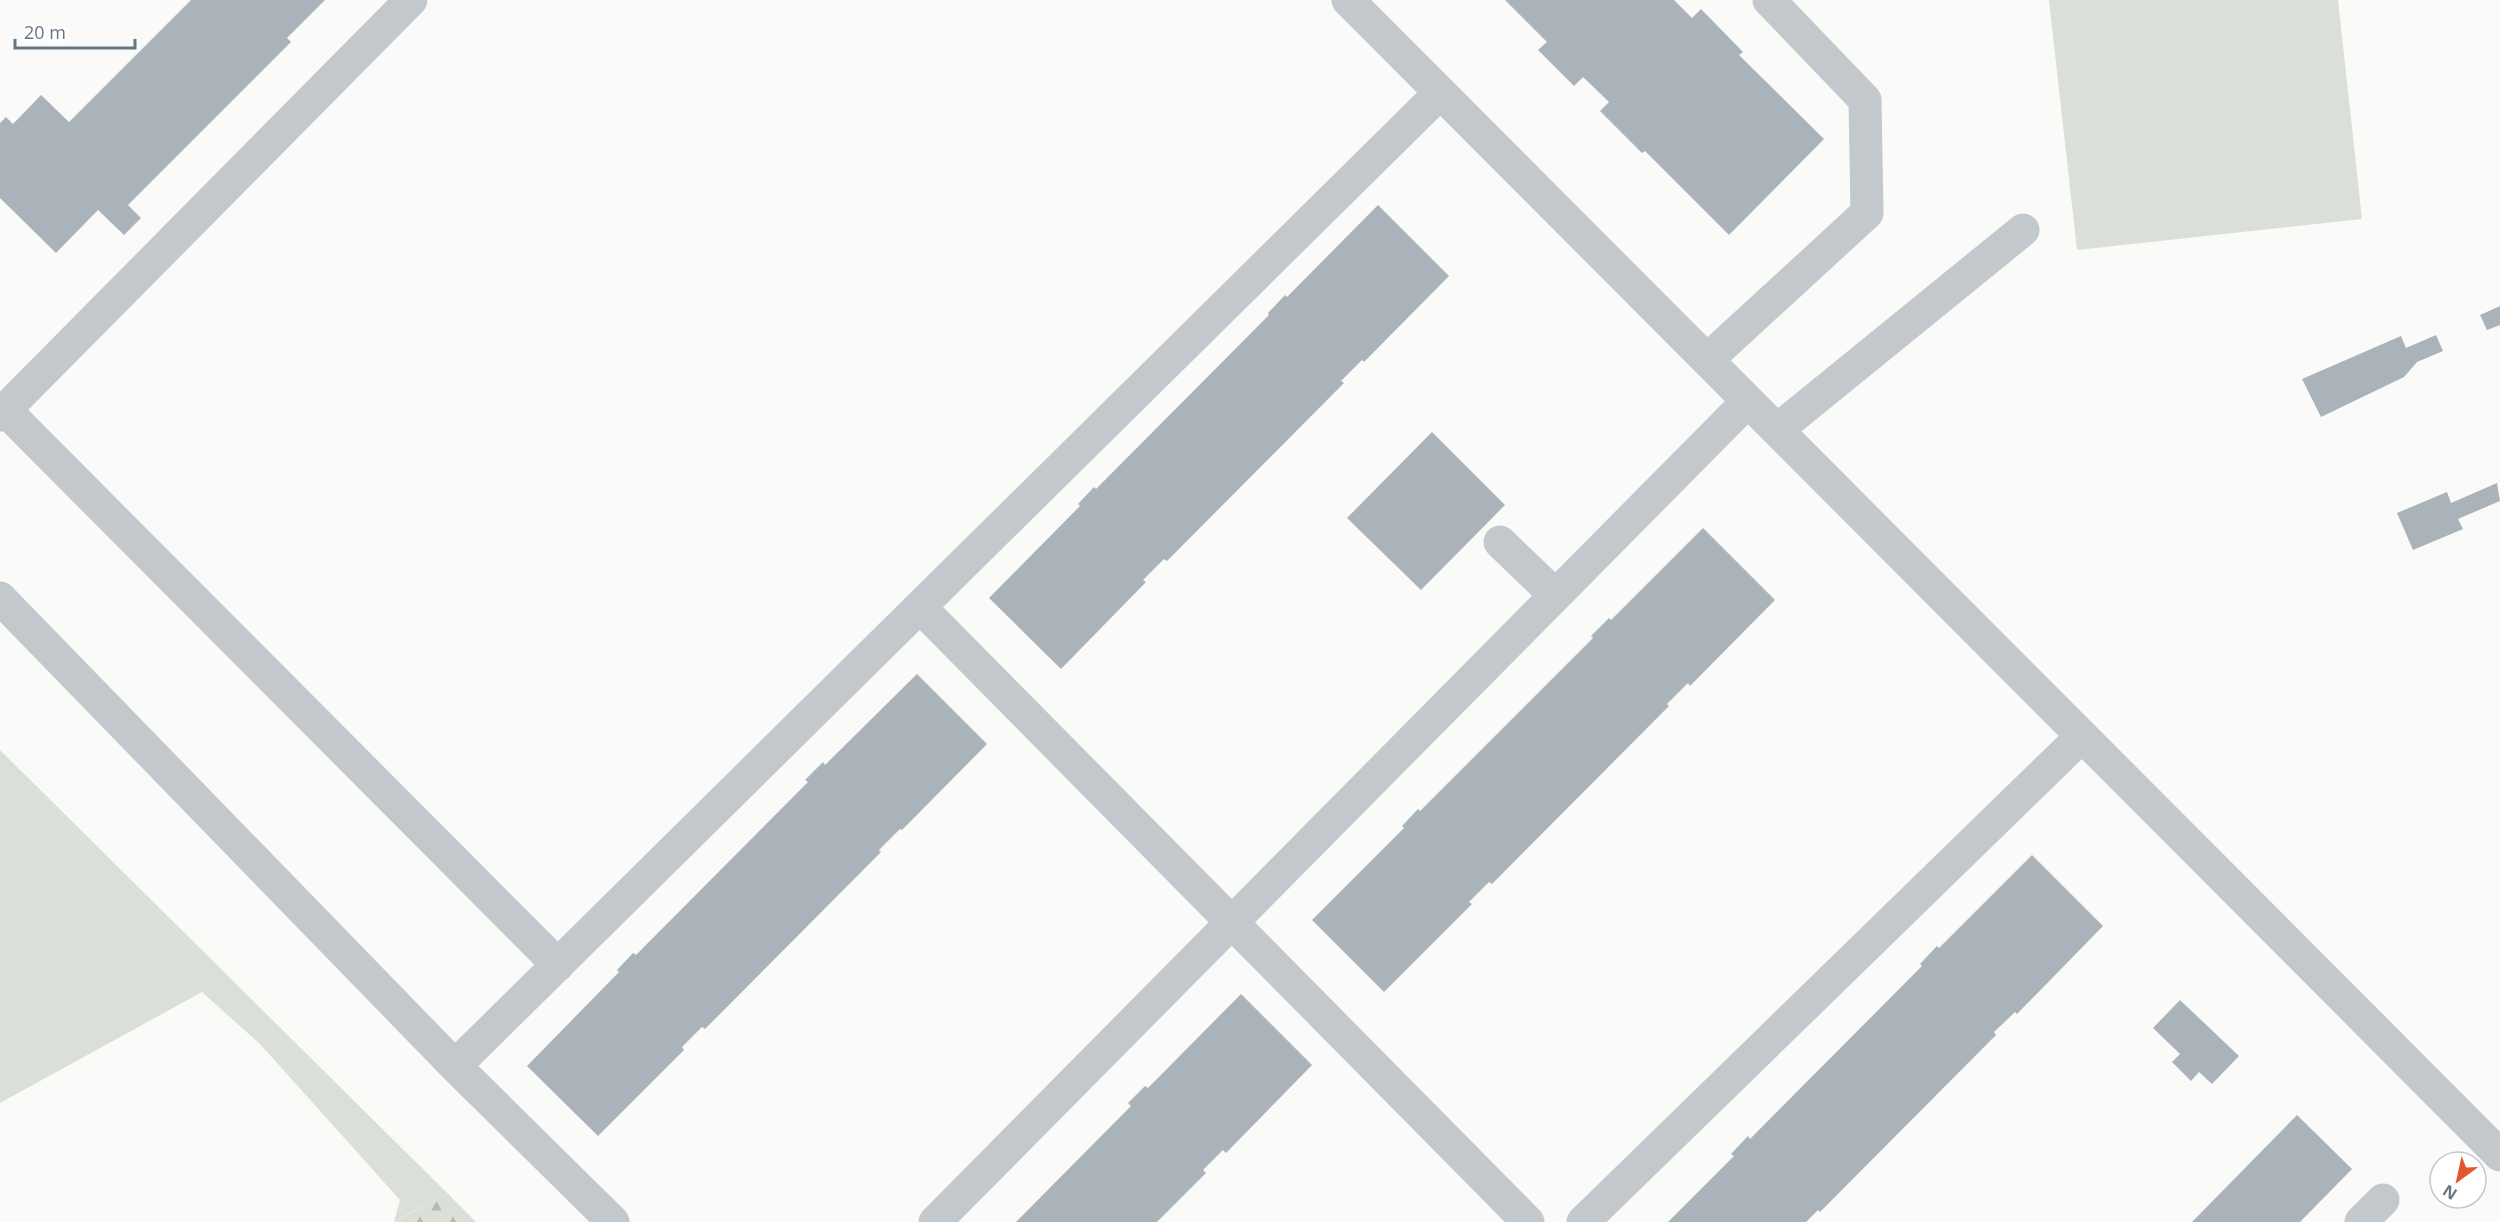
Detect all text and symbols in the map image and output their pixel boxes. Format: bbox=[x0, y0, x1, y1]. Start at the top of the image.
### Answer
scale bar bbox=[15, 12, 135, 50]
text: 20 m bbox=[24, 20, 66, 44]
north arrow bbox=[2428, 1150, 2488, 1210]
text: N bbox=[2438, 1180, 2461, 1205]

